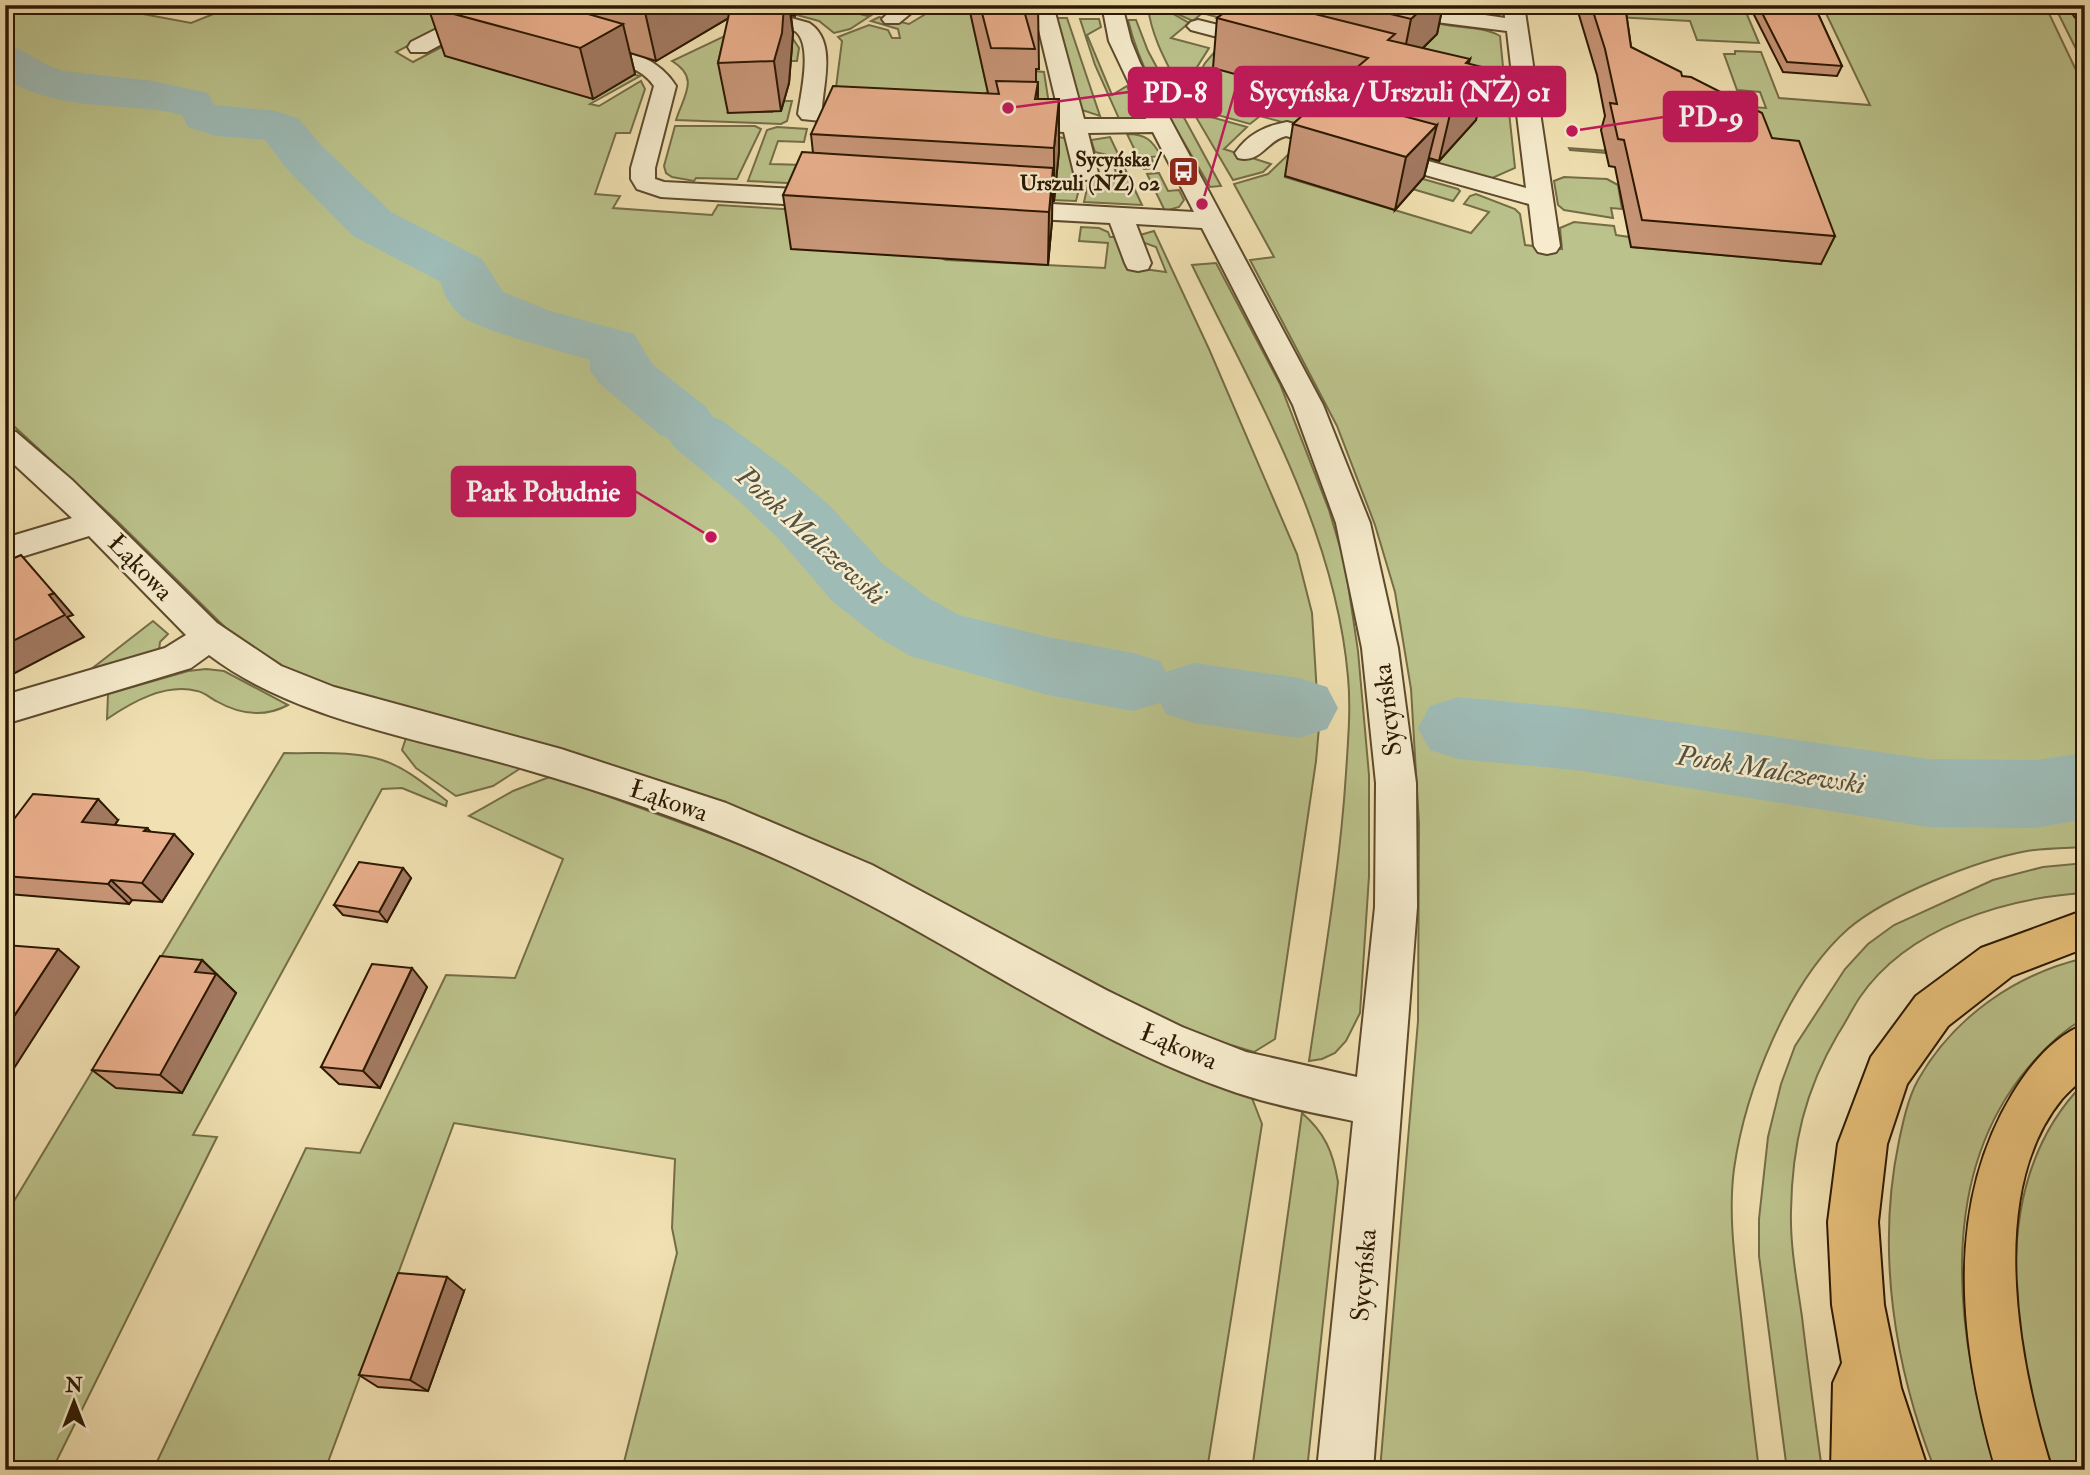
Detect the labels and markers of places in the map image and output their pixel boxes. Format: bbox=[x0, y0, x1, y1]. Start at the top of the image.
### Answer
callout: Sycyńska / Urszuli (NŻ) 01 bbox=[1235, 67, 1565, 116]
callout: PD-8 bbox=[1129, 68, 1221, 117]
callout: PD-9 bbox=[1664, 92, 1757, 141]
place label: Sycyńska / Urszuli (NŻ) 02 bbox=[1020, 146, 1163, 197]
bus stop icon: Sycyńska / Urszuli (NŻ) 02 bbox=[1166, 154, 1200, 188]
callout: Park Południe bbox=[452, 467, 635, 516]

